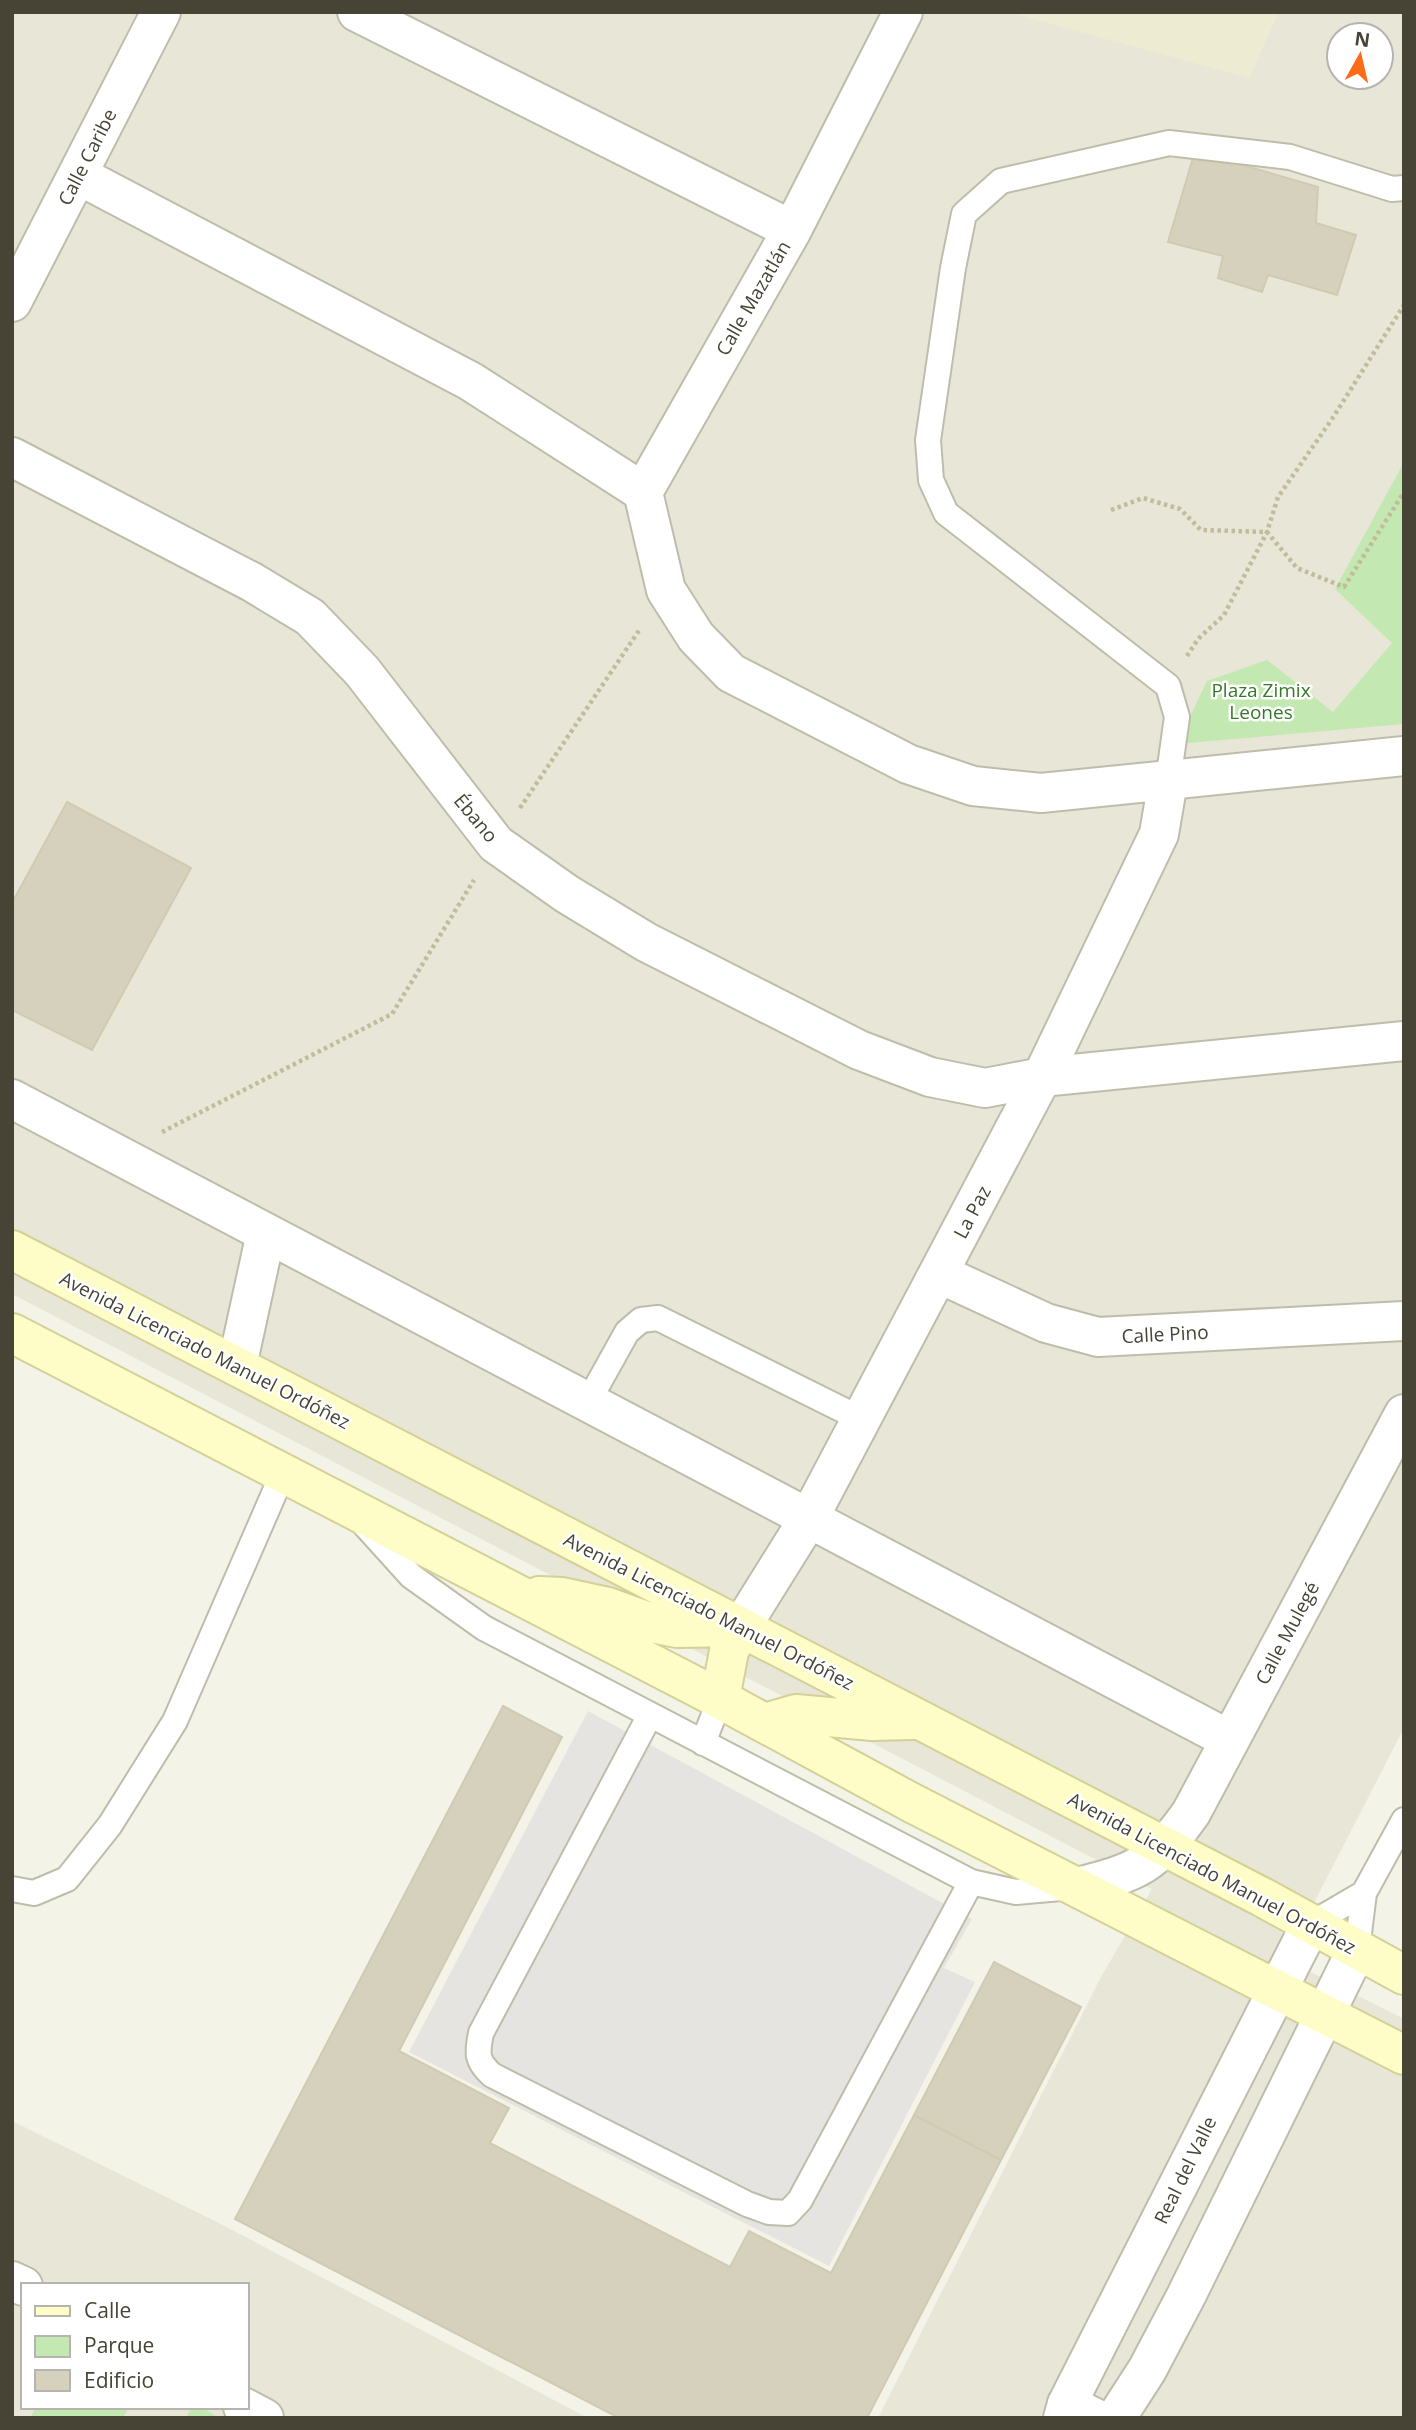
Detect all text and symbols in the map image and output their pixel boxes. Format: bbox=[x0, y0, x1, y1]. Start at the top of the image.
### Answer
north arrow bbox=[1325, 21, 1395, 91]
text: N bbox=[1353, 25, 1372, 53]
street label: Calle Caribe bbox=[52, 104, 122, 210]
street label: Calle Mazatlán bbox=[710, 236, 796, 360]
park label: Plaza Zimix Leones bbox=[1211, 677, 1311, 725]
street label: Ébano bbox=[448, 788, 504, 848]
street label: La Paz bbox=[947, 1181, 997, 1243]
street label: Avenida Licenciado Manuel Ordóñez bbox=[55, 1265, 355, 1435]
street label: Calle Pino bbox=[1121, 1319, 1209, 1349]
street label: Avenida Licenciado Manuel Ordóñez bbox=[559, 1526, 859, 1696]
street label: Calle Mulegé bbox=[1249, 1577, 1325, 1689]
street label: Avenida Licenciado Manuel Ordóñez bbox=[1064, 1786, 1361, 1960]
street label: Real del Valle bbox=[1148, 2112, 1222, 2228]
legend bbox=[21, 2283, 248, 2409]
text: Calle bbox=[84, 2296, 131, 2324]
text: Parque bbox=[84, 2331, 154, 2359]
text: Edificio bbox=[84, 2366, 154, 2394]

